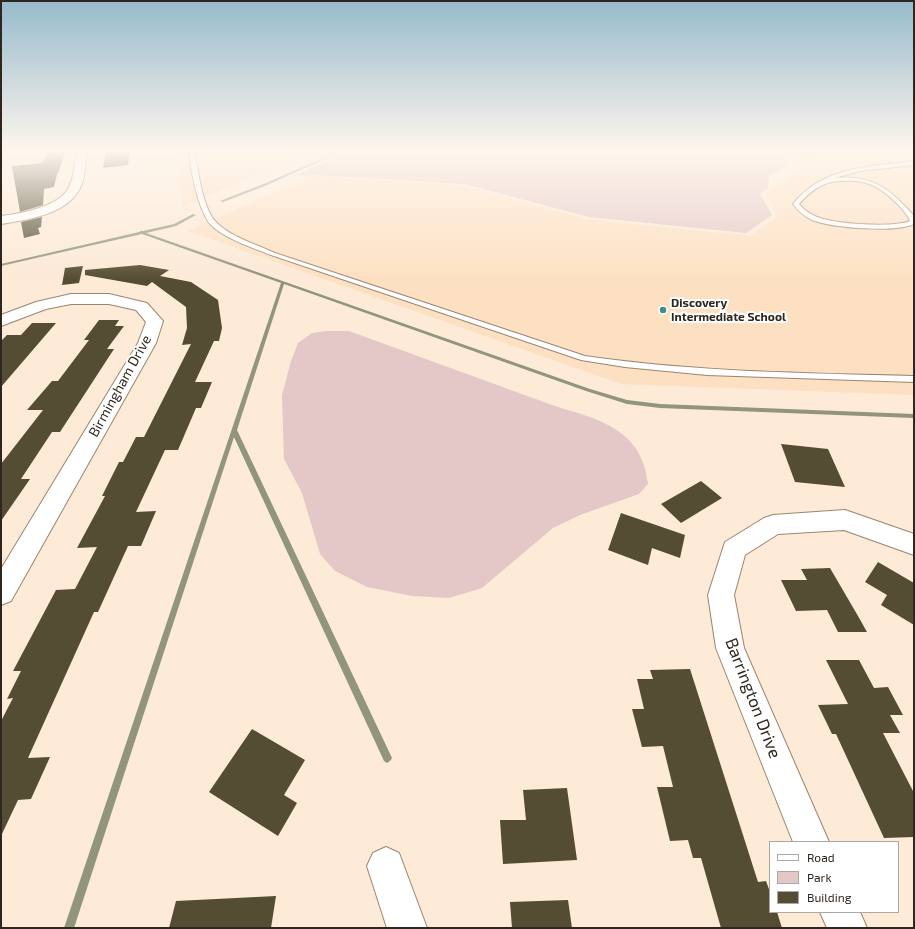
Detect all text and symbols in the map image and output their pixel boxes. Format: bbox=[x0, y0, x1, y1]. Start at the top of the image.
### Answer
place label: Discovery Intermediate School bbox=[671, 296, 786, 324]
marker: Discovery Intermediate School bbox=[658, 305, 668, 315]
street label: Birmingham Drive bbox=[85, 332, 155, 440]
street label: Barrington Drive bbox=[721, 635, 785, 761]
legend bbox=[769, 841, 899, 913]
text: Road bbox=[807, 850, 835, 864]
text: Park bbox=[807, 870, 832, 884]
text: Building bbox=[807, 890, 851, 904]

